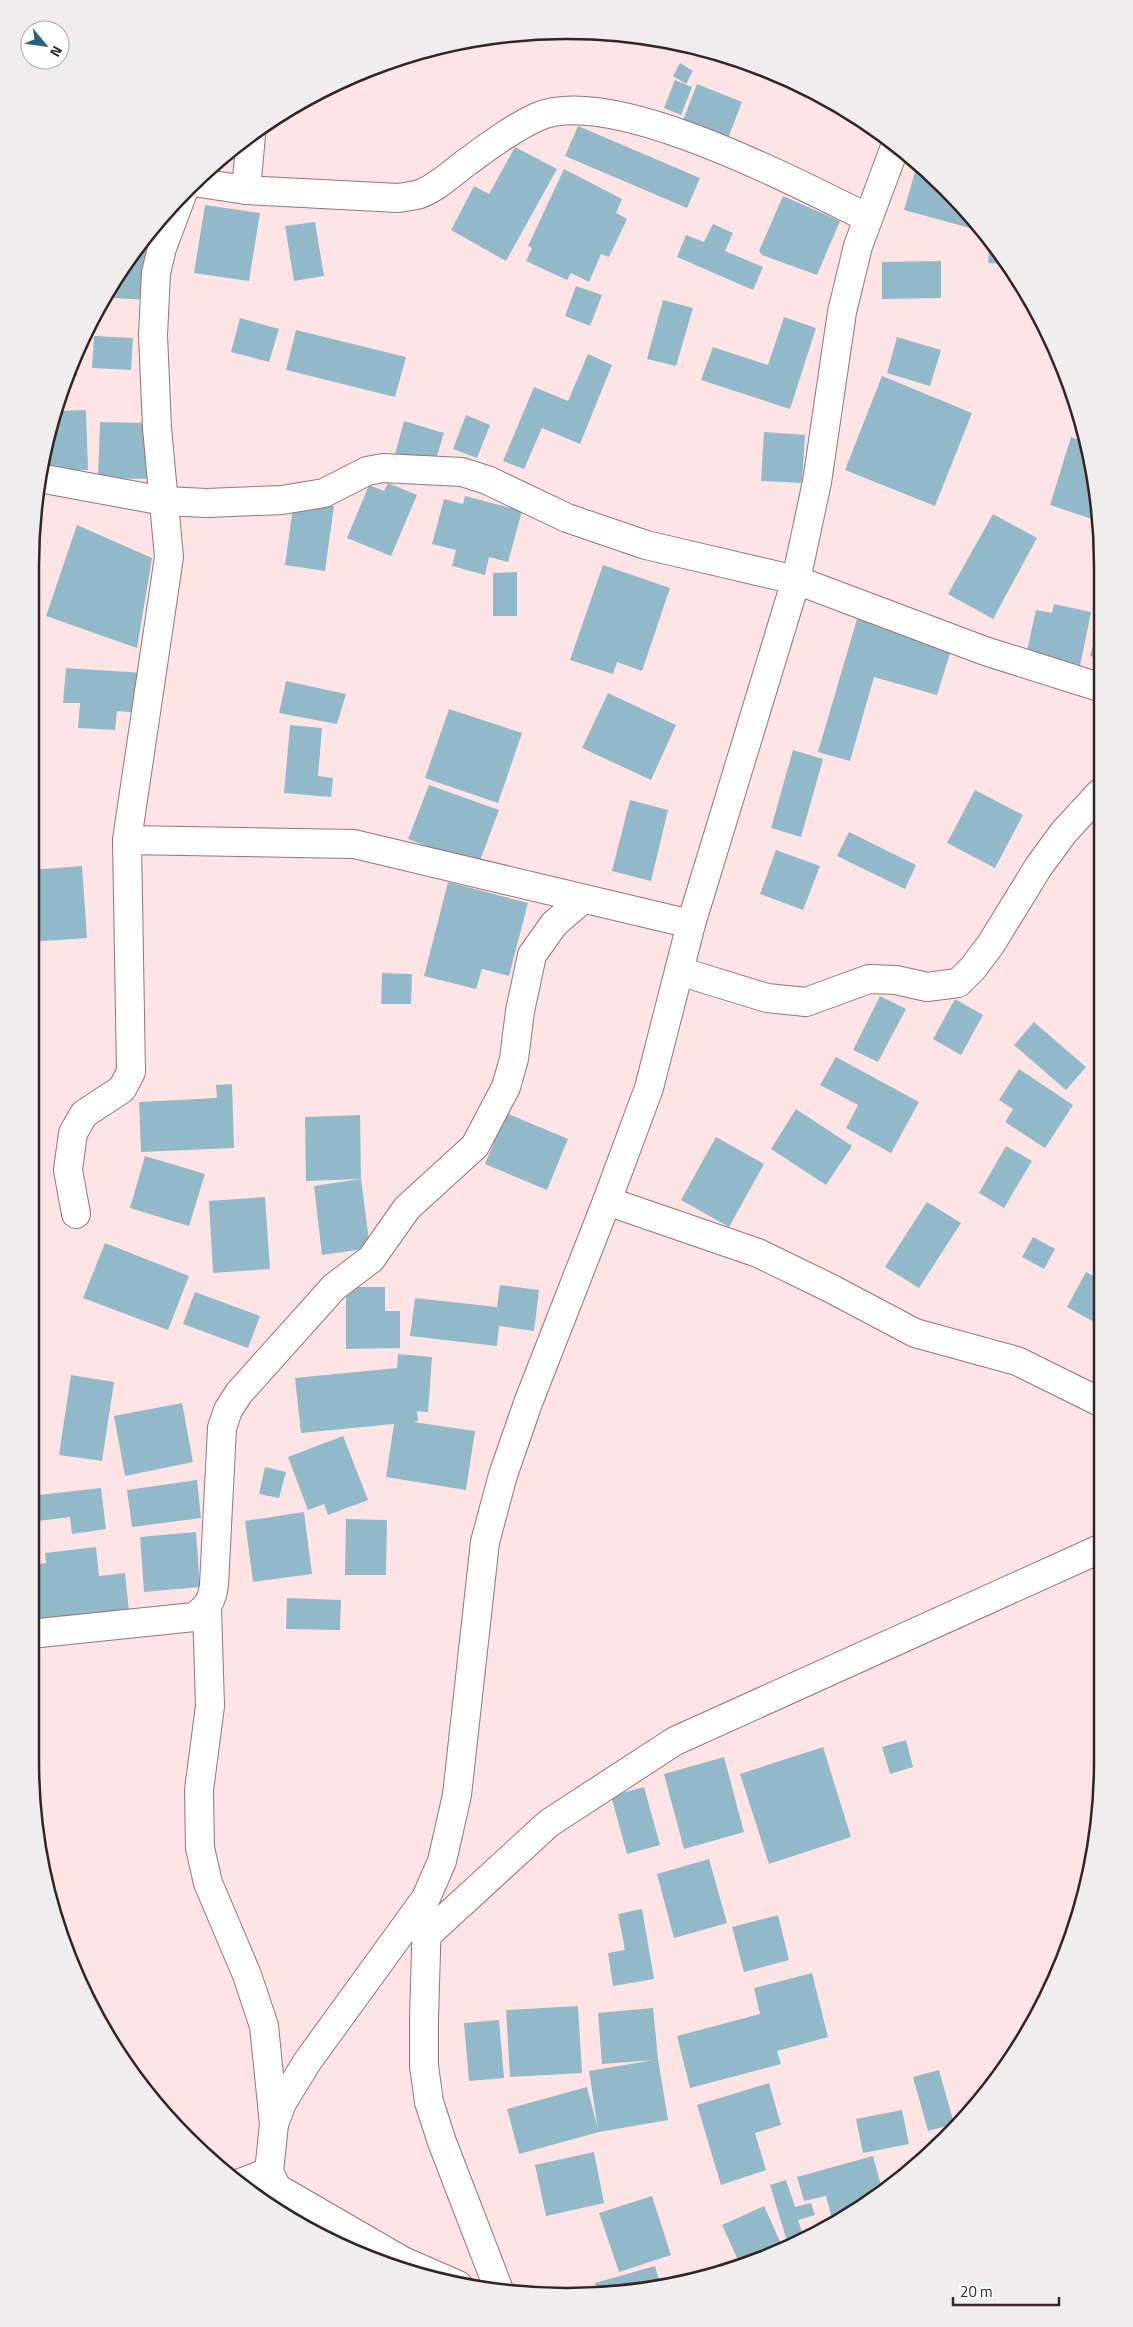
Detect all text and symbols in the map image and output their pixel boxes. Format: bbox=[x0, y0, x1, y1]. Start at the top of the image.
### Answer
north arrow bbox=[20, 20, 70, 70]
text: N bbox=[45, 42, 68, 61]
scale bar bbox=[953, 2274, 1059, 2306]
text: 20 m bbox=[960, 2280, 993, 2303]

